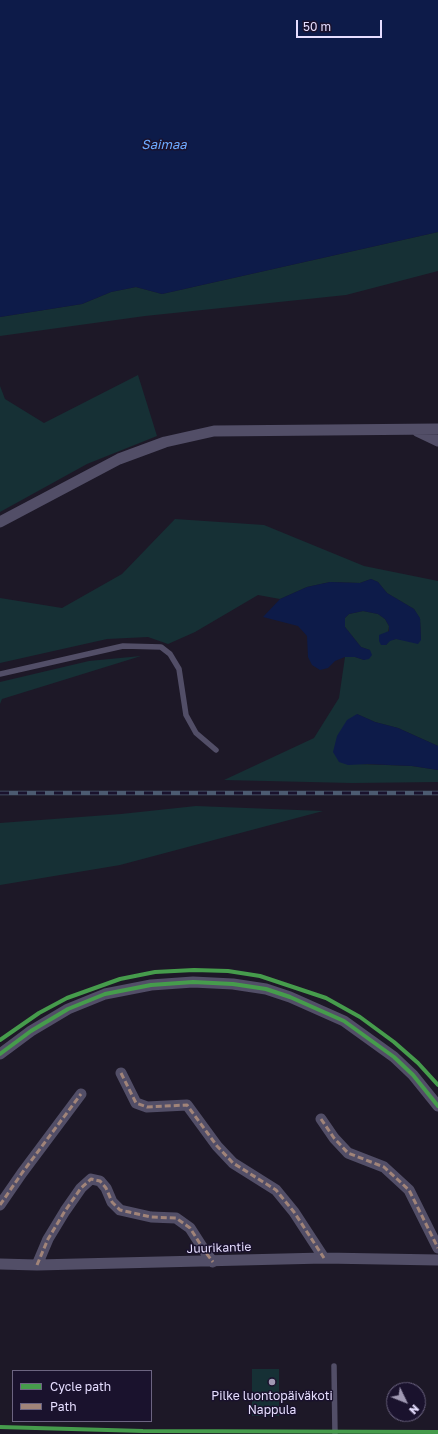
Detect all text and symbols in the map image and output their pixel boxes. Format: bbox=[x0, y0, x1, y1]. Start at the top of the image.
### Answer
scale bar bbox=[298, 12, 384, 38]
text: 50 m bbox=[303, 19, 331, 34]
water label: Saimaa bbox=[141, 137, 187, 153]
street label: Juurikantie bbox=[186, 1240, 252, 1256]
legend bbox=[12, 1370, 152, 1422]
marker: Pilke luontopäiväkoti Nappula bbox=[267, 1377, 277, 1387]
text: Cycle path bbox=[50, 1379, 111, 1394]
north arrow bbox=[386, 1382, 426, 1422]
place label: Pilke luontopäiväkoti Nappula bbox=[211, 1389, 333, 1417]
text: Path bbox=[50, 1399, 77, 1414]
text: N bbox=[407, 1402, 422, 1417]

